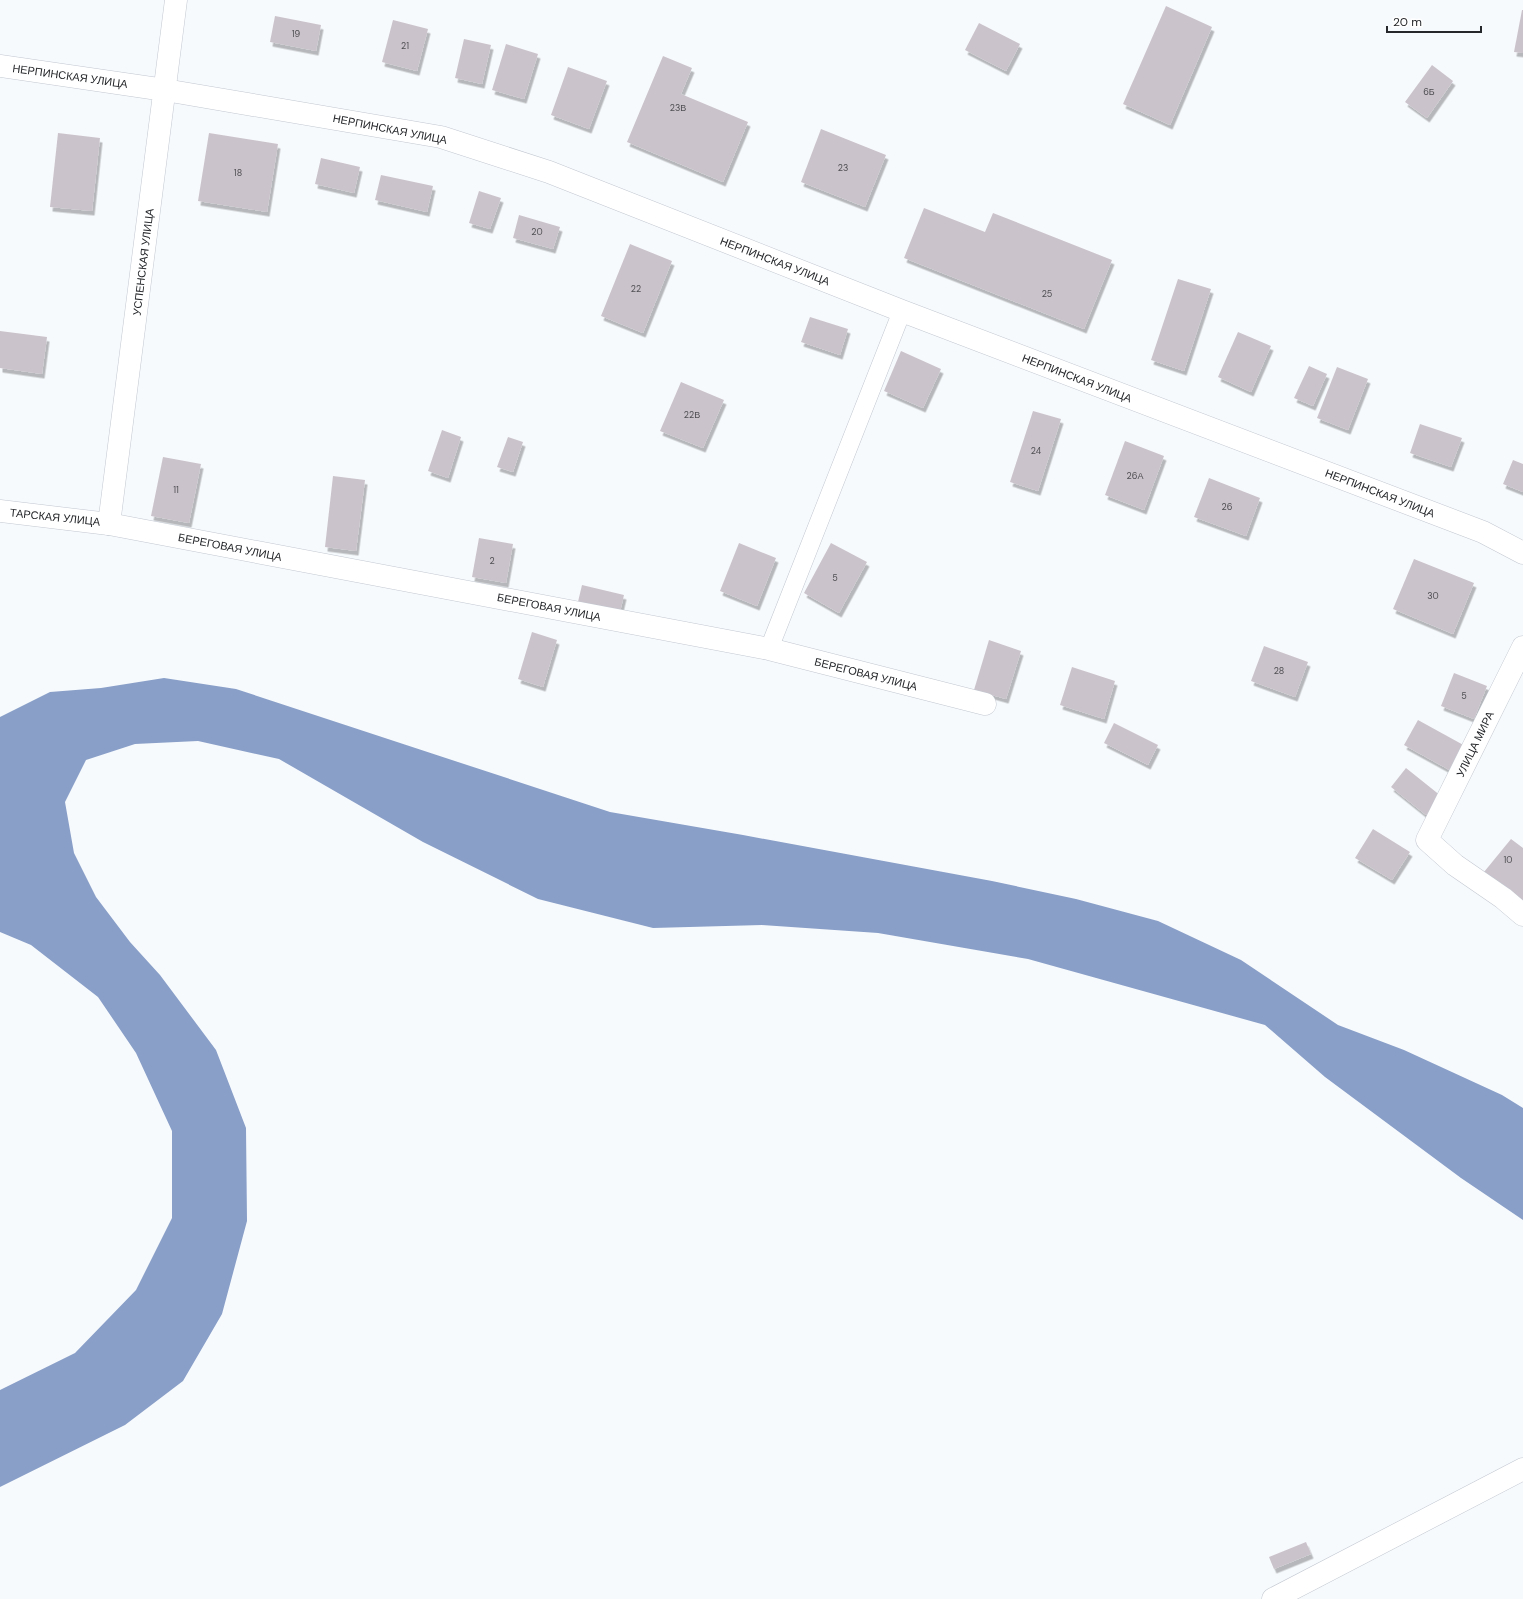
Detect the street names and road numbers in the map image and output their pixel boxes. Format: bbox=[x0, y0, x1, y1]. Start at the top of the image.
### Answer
street label: НЕРПИНСКАЯ УЛИЦА bbox=[12, 61, 129, 91]
street label: НЕРПИНСКАЯ УЛИЦА bbox=[332, 111, 449, 147]
street label: УСПЕНСКАЯ УЛИЦА bbox=[129, 207, 157, 316]
street label: НЕРПИНСКАЯ УЛИЦА bbox=[718, 234, 832, 289]
street label: НЕРПИНСКАЯ УЛИЦА bbox=[1020, 351, 1134, 406]
street label: НЕРПИНСКАЯ УЛИЦА bbox=[1323, 466, 1437, 521]
street label: ТАРСКАЯ УЛИЦА bbox=[9, 505, 101, 529]
street label: БЕРЕГОВАЯ УЛИЦА bbox=[177, 530, 284, 564]
street label: БЕРЕГОВАЯ УЛИЦА bbox=[496, 590, 603, 624]
street label: БЕРЕГОВАЯ УЛИЦА bbox=[813, 654, 920, 694]
street label: УЛИЦА МИРА bbox=[1453, 708, 1497, 779]

